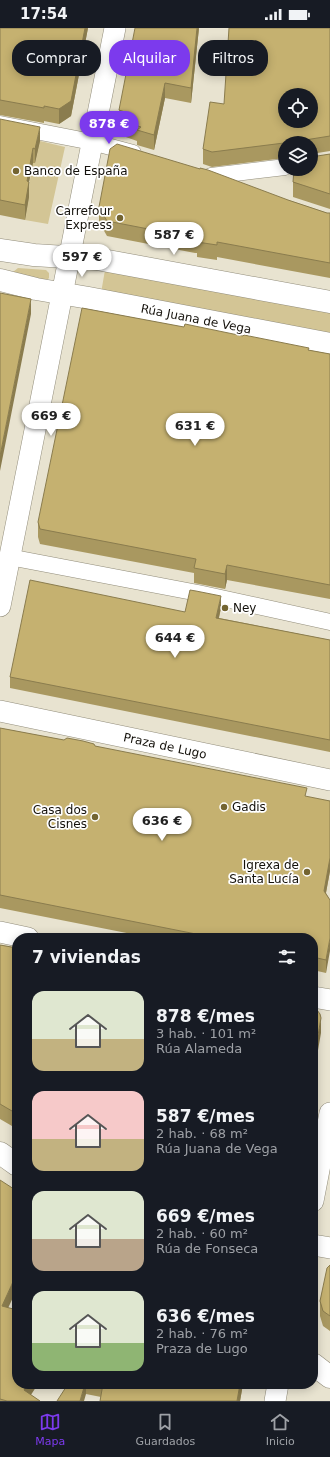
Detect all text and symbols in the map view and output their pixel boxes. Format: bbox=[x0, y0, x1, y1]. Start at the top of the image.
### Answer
text: 17:54 bbox=[20, 5, 68, 23]
chip: Comprar bbox=[12, 40, 101, 76]
chip: Alquilar bbox=[109, 40, 190, 76]
chip: Filtros bbox=[198, 40, 268, 76]
map controls bbox=[278, 88, 318, 176]
button: locate bbox=[278, 88, 318, 128]
pin: 878 € bbox=[81, 111, 137, 145]
text: 878 € bbox=[89, 116, 129, 131]
button: layers bbox=[278, 136, 318, 176]
place label: Banco de España bbox=[24, 164, 128, 178]
marker: Banco de España bbox=[11, 166, 21, 176]
place label: Carrefour Express bbox=[55, 204, 112, 232]
marker: Carrefour Express bbox=[115, 213, 125, 223]
pin: 587 € bbox=[146, 222, 202, 256]
text: 587 € bbox=[154, 227, 194, 242]
pin: 597 € bbox=[54, 244, 110, 278]
text: 597 € bbox=[62, 249, 102, 264]
street label: Rúa Juana de Vega bbox=[140, 301, 252, 337]
pin: 669 € bbox=[23, 403, 79, 437]
text: 669 € bbox=[31, 408, 71, 423]
pin: 631 € bbox=[167, 413, 223, 447]
text: 631 € bbox=[175, 418, 215, 433]
place label: Ney bbox=[233, 601, 256, 615]
marker: Ney bbox=[220, 603, 230, 613]
pin: 644 € bbox=[147, 625, 203, 659]
text: 644 € bbox=[155, 630, 195, 645]
street label: Praza de Lugo bbox=[122, 730, 208, 762]
place label: Gadis bbox=[232, 800, 266, 814]
marker: Gadis bbox=[219, 802, 229, 812]
place label: Casa dos Cisnes bbox=[33, 803, 87, 831]
pin: 636 € bbox=[134, 808, 190, 842]
marker: Casa dos Cisnes bbox=[90, 812, 100, 822]
text: 636 € bbox=[142, 813, 182, 828]
place label: Igrexa de Santa Lucía bbox=[229, 858, 299, 886]
marker: Igrexa de Santa Lucía bbox=[302, 867, 312, 877]
icon: filters bbox=[276, 946, 298, 968]
text: 7 viviendas bbox=[32, 947, 141, 967]
text: 878 €/mes bbox=[156, 1006, 255, 1026]
icon: home bbox=[64, 1007, 112, 1055]
text: 3 hab. · 101 m² bbox=[156, 1026, 256, 1041]
text: Rúa Alameda bbox=[156, 1041, 242, 1056]
text: 587 €/mes bbox=[156, 1106, 255, 1126]
icon: home bbox=[64, 1107, 112, 1155]
text: 2 hab. · 68 m² bbox=[156, 1126, 248, 1141]
text: Rúa Juana de Vega bbox=[156, 1141, 278, 1156]
text: 669 €/mes bbox=[156, 1206, 255, 1226]
icon: home bbox=[64, 1207, 112, 1255]
text: 2 hab. · 60 m² bbox=[156, 1226, 248, 1241]
text: Rúa de Fonseca bbox=[156, 1241, 258, 1256]
text: 636 €/mes bbox=[156, 1306, 255, 1326]
icon: home bbox=[64, 1307, 112, 1355]
text: 2 hab. · 76 m² bbox=[156, 1326, 248, 1341]
text: Praza de Lugo bbox=[156, 1341, 248, 1356]
tab: Mapa bbox=[35, 1411, 65, 1448]
tab: Guardados bbox=[136, 1411, 195, 1448]
tab: Inicio bbox=[266, 1411, 295, 1448]

